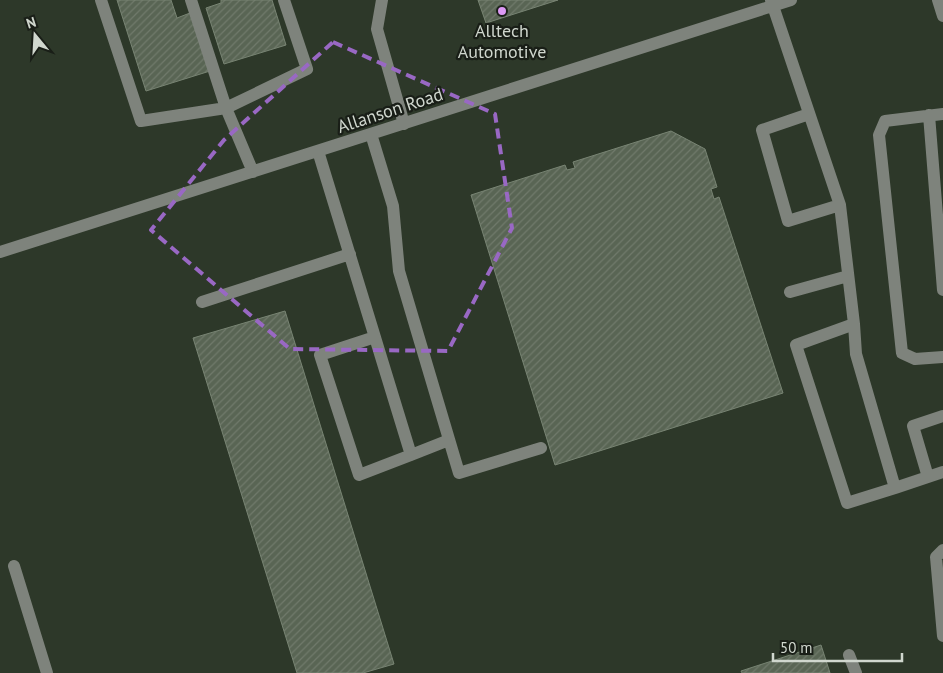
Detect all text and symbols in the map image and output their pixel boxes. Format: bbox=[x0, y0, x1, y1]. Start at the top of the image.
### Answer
marker: Alltech Automotive bbox=[496, 5, 508, 17]
north arrow bbox=[10, 10, 60, 60]
text: N bbox=[24, 13, 38, 33]
place label: Alltech Automotive bbox=[458, 19, 546, 63]
street label: Allanson Road bbox=[334, 82, 446, 138]
scale bar bbox=[773, 630, 902, 662]
text: 50 m bbox=[780, 638, 813, 657]

